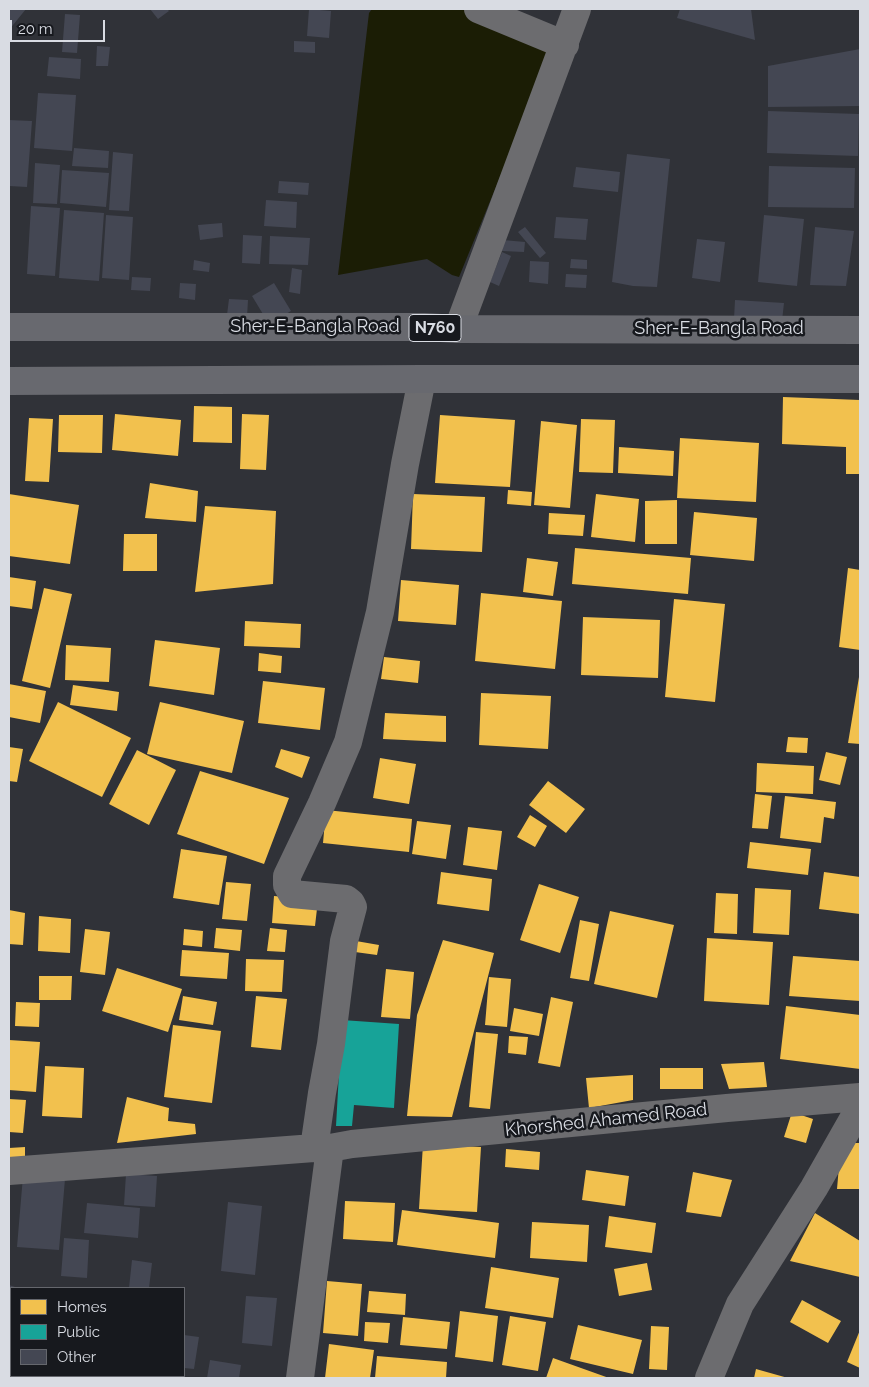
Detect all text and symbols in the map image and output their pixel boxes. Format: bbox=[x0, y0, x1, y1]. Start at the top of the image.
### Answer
scale bar bbox=[12, 10, 108, 42]
text: 20 m bbox=[18, 20, 53, 38]
road number: N760 bbox=[409, 314, 461, 342]
street label: Sher-E-Bangla Road bbox=[230, 316, 400, 338]
street label: Sher-E-Bangla Road bbox=[634, 318, 804, 340]
street label: Khorshed Ahamed Road bbox=[504, 1099, 708, 1141]
legend bbox=[10, 1287, 185, 1377]
text: Homes bbox=[57, 1298, 107, 1316]
text: Public bbox=[57, 1323, 100, 1341]
text: Other bbox=[57, 1348, 96, 1366]

